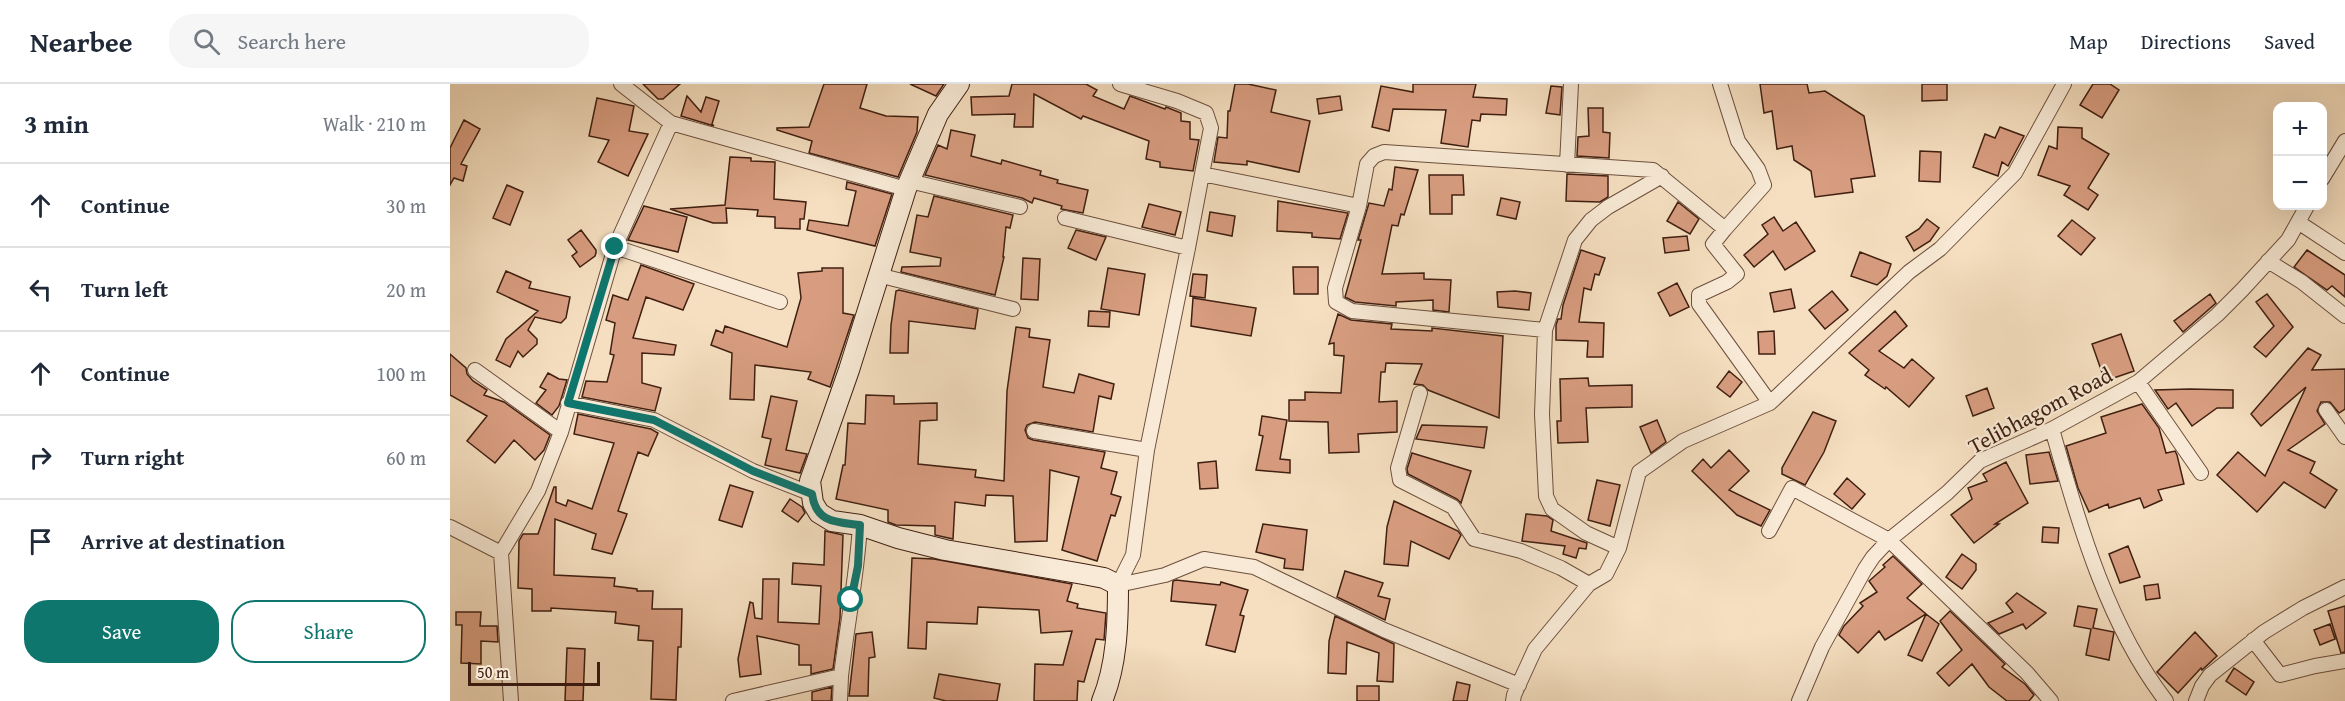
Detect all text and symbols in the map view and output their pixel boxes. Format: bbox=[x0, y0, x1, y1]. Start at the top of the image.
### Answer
search box bbox=[169, 14, 589, 68]
text: Nearbee bbox=[30, 21, 133, 62]
icon: search bbox=[190, 25, 223, 58]
text: Search here bbox=[238, 25, 346, 57]
text: Map bbox=[2069, 26, 2108, 57]
text: Directions bbox=[2141, 26, 2231, 57]
text: Saved bbox=[2264, 26, 2315, 57]
map controls bbox=[2273, 102, 2327, 210]
button: + bbox=[2273, 102, 2327, 156]
text: 3 min bbox=[24, 104, 89, 143]
text: Walk · 210 m bbox=[323, 109, 426, 138]
button: − bbox=[2273, 156, 2327, 210]
icon: ahead bbox=[24, 189, 57, 222]
text: Continue bbox=[81, 189, 170, 221]
text: 30 m bbox=[386, 191, 426, 220]
route end bbox=[601, 233, 627, 259]
icon: left bbox=[24, 273, 57, 306]
text: Turn left bbox=[81, 273, 168, 305]
text: 20 m bbox=[386, 275, 426, 304]
icon: ahead bbox=[24, 357, 57, 390]
text: Continue bbox=[81, 357, 170, 389]
street label: Telibhagom Road bbox=[1962, 358, 2118, 462]
text: 100 m bbox=[376, 359, 426, 388]
icon: right bbox=[24, 441, 57, 474]
text: Turn right bbox=[81, 441, 184, 473]
text: 60 m bbox=[386, 443, 426, 472]
icon: arrive bbox=[24, 525, 57, 558]
text: Arrive at destination bbox=[81, 525, 285, 557]
route start bbox=[837, 586, 863, 612]
button: Save bbox=[24, 600, 219, 663]
button: Share bbox=[231, 600, 426, 663]
scale bar bbox=[468, 659, 600, 686]
text: 50 m bbox=[477, 660, 509, 684]

